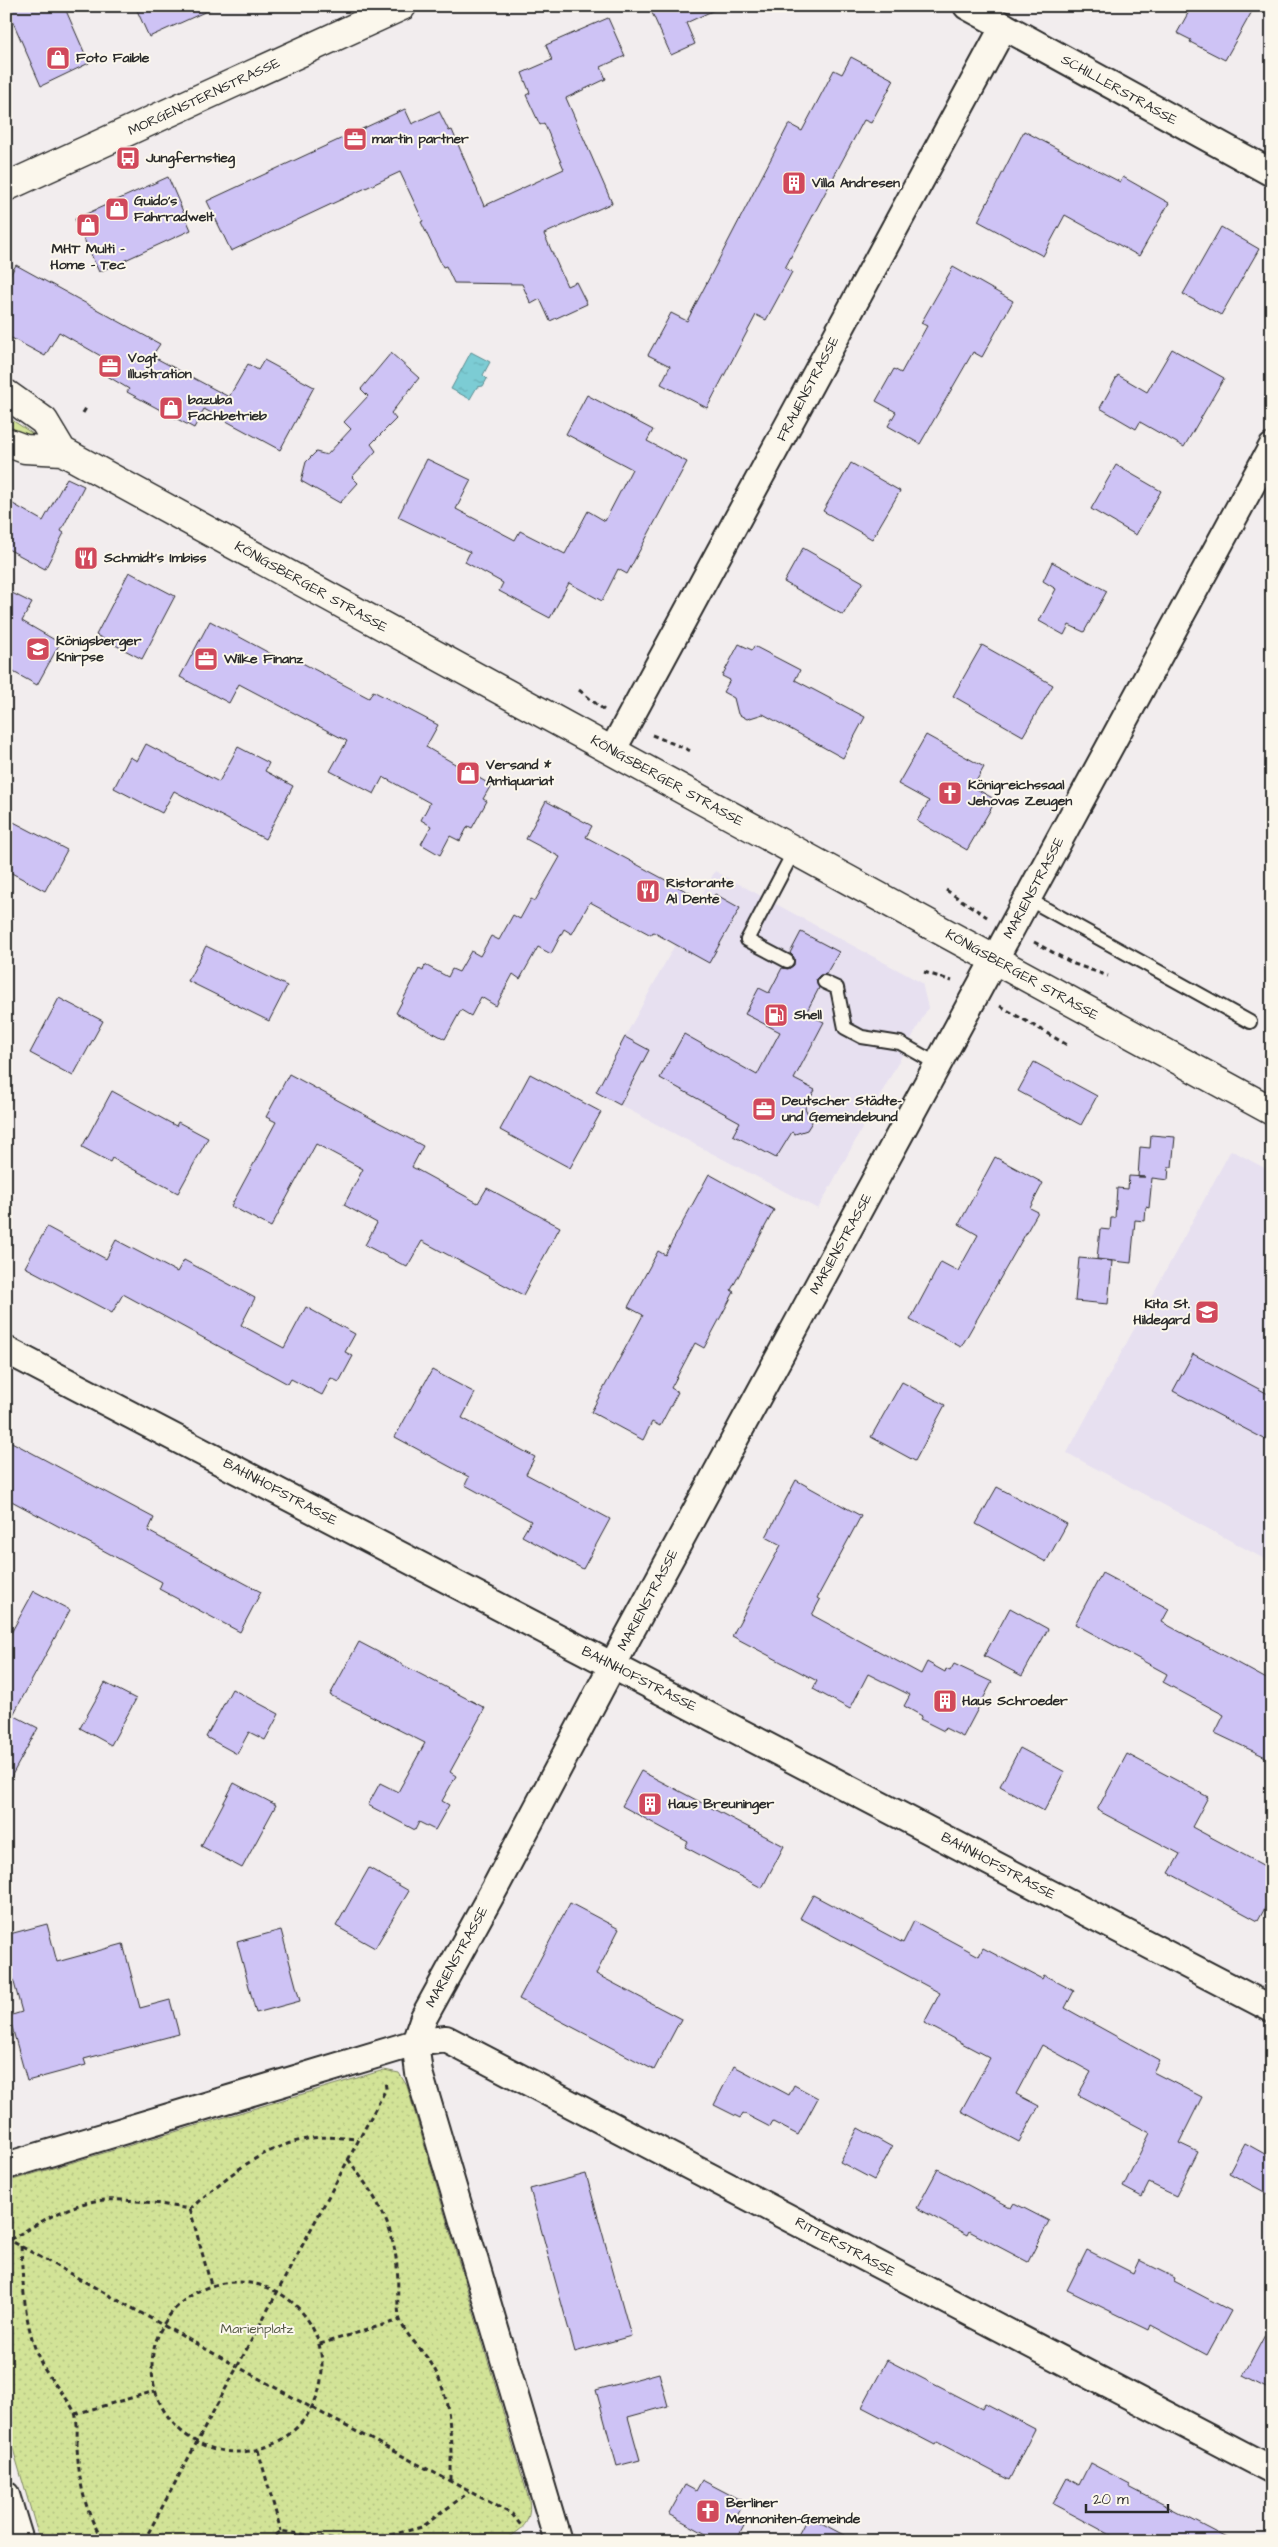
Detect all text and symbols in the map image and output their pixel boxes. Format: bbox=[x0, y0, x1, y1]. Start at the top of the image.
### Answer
shop icon: Foto Faible bbox=[45, 45, 71, 71]
place label: Foto Faible bbox=[76, 48, 150, 68]
street label: SCHILLERSTRASSE bbox=[1057, 50, 1181, 131]
street label: MORGENSTERNSTRASSE bbox=[125, 53, 284, 141]
office icon: martin partner bbox=[342, 126, 368, 152]
place label: martin partner bbox=[372, 129, 469, 149]
bus stop icon: Jungfernstieg bbox=[115, 145, 141, 171]
place label: Jungfernstieg bbox=[145, 148, 236, 169]
building icon: Villa Andresen bbox=[781, 170, 807, 196]
place label: Villa Andresen bbox=[811, 173, 900, 193]
place label: Guido's Fahrradwelt bbox=[134, 191, 215, 227]
shop icon: Guido's Fahrradwelt bbox=[104, 196, 130, 222]
shop icon: MHT Multi - Home - Tec bbox=[75, 212, 101, 238]
place label: MHT Multi - Home - Tec bbox=[50, 239, 126, 275]
street label: FRAUENSTRASSE bbox=[772, 332, 845, 445]
place label: Vogt Illustration bbox=[127, 348, 192, 384]
office icon: Vogt Illustration bbox=[97, 353, 123, 379]
place label: bazuba Fachbetrieb bbox=[188, 390, 267, 426]
shop icon: bazuba Fachbetrieb bbox=[158, 395, 184, 421]
street label: KÖNIGSBERGER STRASSE bbox=[231, 537, 392, 638]
restaurant icon: Schmidt's Imbiss bbox=[73, 545, 99, 571]
place label: Schmidt's Imbiss bbox=[103, 548, 207, 568]
place label: Königsberger Knirpse bbox=[56, 631, 142, 667]
school or university icon: Königsberger Knirpse bbox=[25, 636, 51, 662]
office icon: Wilke Finanz bbox=[193, 646, 219, 672]
place label: Wilke Finanz bbox=[223, 649, 304, 669]
street label: KÖNIGSBERGER STRASSE bbox=[587, 731, 748, 832]
place label: Versand * Antiquariat bbox=[485, 755, 554, 791]
shop icon: Versand * Antiquariat bbox=[455, 760, 481, 786]
place label: Königreichssaal Jehovas Zeugen bbox=[967, 775, 1072, 812]
church icon: Königreichssaal Jehovas Zeugen bbox=[937, 780, 963, 806]
street label: MARIENSTRASSE bbox=[999, 833, 1070, 942]
place label: Ristorante Al Dente bbox=[666, 873, 734, 909]
restaurant icon: Ristorante Al Dente bbox=[635, 878, 661, 904]
street label: KÖNIGSBERGER STRASSE bbox=[942, 925, 1103, 1026]
fuel station icon: Shell bbox=[763, 1002, 789, 1028]
place label: Shell bbox=[793, 1005, 823, 1025]
place label: Deutscher Städte- und Gemeindebund bbox=[781, 1091, 902, 1127]
office icon: Deutscher Städte- und Gemeindebund bbox=[751, 1096, 777, 1122]
street label: MARIENSTRASSE bbox=[805, 1189, 877, 1298]
place label: Kita St. Hildegard bbox=[1133, 1294, 1191, 1331]
school or university icon: Kita St. Hildegard bbox=[1194, 1299, 1220, 1325]
street label: BAHNHOFSTRASSE bbox=[219, 1453, 341, 1531]
street label: MARIENSTRASSE bbox=[613, 1545, 684, 1654]
street label: BAHNHOFSTRASSE bbox=[578, 1641, 701, 1717]
building icon: Haus Schroeder bbox=[932, 1688, 958, 1714]
place label: Haus Schroeder bbox=[962, 1691, 1068, 1711]
building icon: Haus Breuninger bbox=[637, 1791, 663, 1817]
place label: Haus Breuninger bbox=[668, 1794, 775, 1815]
street label: BAHNHOFSTRASSE bbox=[937, 1827, 1059, 1905]
street label: MARIENSTRASSE bbox=[421, 1902, 493, 2011]
street label: RITTERSTRASSE bbox=[791, 2212, 899, 2282]
park label: Marienplatz bbox=[221, 2319, 293, 2339]
scale bar bbox=[1086, 2482, 1168, 2514]
text: 20 m bbox=[1093, 2489, 1129, 2510]
place label: Berliner Mennoniten-Gemeinde bbox=[726, 2493, 861, 2529]
church icon: Berliner Mennoniten-Gemeinde bbox=[695, 2498, 721, 2524]

